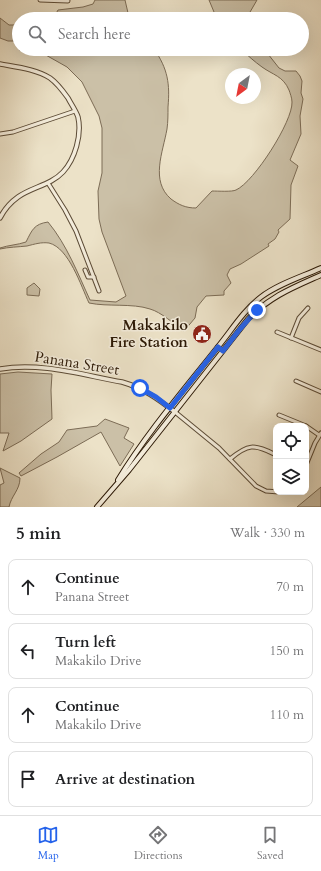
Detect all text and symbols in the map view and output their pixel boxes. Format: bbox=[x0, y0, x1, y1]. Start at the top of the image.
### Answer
search box bbox=[12, 12, 309, 56]
icon: search bbox=[26, 23, 48, 45]
text: Search here bbox=[58, 24, 131, 44]
north arrow bbox=[225, 68, 261, 104]
route end bbox=[248, 301, 266, 319]
place label: Makakilo Fire Station bbox=[109, 315, 188, 352]
public building icon: Makakilo Fire Station bbox=[191, 323, 213, 345]
street label: Panana Street bbox=[33, 346, 121, 380]
route start bbox=[131, 379, 149, 397]
map controls bbox=[273, 423, 309, 495]
button: locate bbox=[273, 423, 309, 459]
button: layers bbox=[273, 459, 309, 495]
text: 5 min bbox=[16, 522, 61, 545]
text: Walk · 330 m bbox=[230, 524, 305, 542]
text: Continue bbox=[55, 568, 120, 588]
icon: ahead bbox=[17, 576, 39, 598]
text: 70 m bbox=[276, 578, 304, 596]
text: Panana Street bbox=[55, 588, 129, 606]
text: Turn left bbox=[55, 632, 116, 652]
icon: left bbox=[17, 640, 39, 662]
text: 150 m bbox=[270, 642, 304, 660]
text: Makakilo Drive bbox=[55, 652, 141, 670]
text: Continue bbox=[55, 696, 120, 716]
icon: ahead bbox=[17, 704, 39, 726]
text: 110 m bbox=[270, 706, 304, 724]
text: Makakilo Drive bbox=[55, 716, 141, 734]
icon: arrive bbox=[17, 768, 39, 790]
text: Arrive at destination bbox=[55, 769, 195, 789]
tab: Map bbox=[37, 824, 59, 863]
tab: Directions bbox=[134, 824, 182, 863]
tab: Saved bbox=[257, 824, 284, 863]

